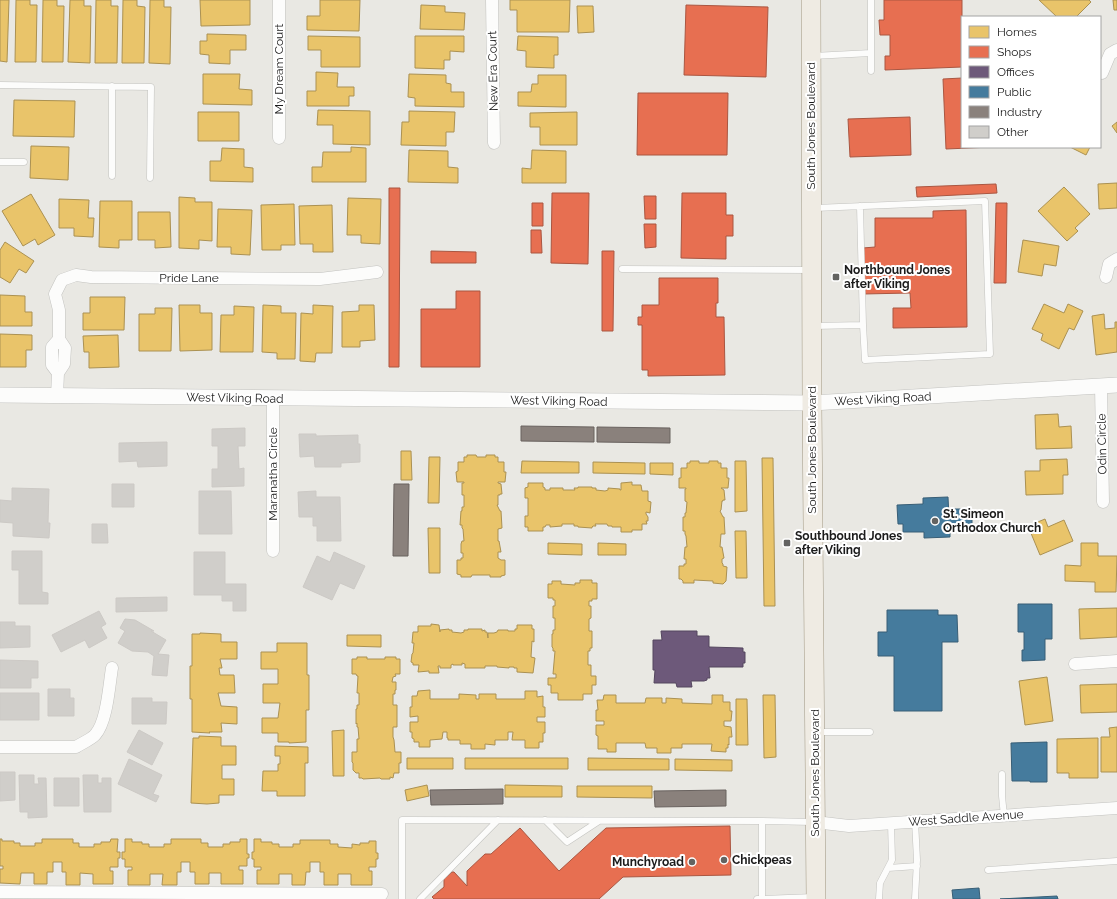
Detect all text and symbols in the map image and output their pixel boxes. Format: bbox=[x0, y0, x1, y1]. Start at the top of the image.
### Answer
legend bbox=[961, 16, 1101, 148]
street label: My Dream Court bbox=[272, 24, 286, 114]
text: Homes bbox=[997, 25, 1037, 39]
street label: New Era Court bbox=[485, 31, 501, 111]
text: Shops bbox=[997, 45, 1032, 59]
street label: South Jones Boulevard bbox=[804, 62, 818, 190]
text: Offices bbox=[997, 65, 1034, 79]
text: Public bbox=[997, 85, 1032, 99]
text: Industry bbox=[997, 105, 1043, 119]
text: Other bbox=[997, 125, 1029, 139]
place label: Northbound Jones after Viking bbox=[844, 263, 950, 291]
street label: Pride Lane bbox=[159, 271, 219, 285]
marker: Northbound Jones after Viking bbox=[831, 272, 841, 282]
street label: South Jones Boulevard bbox=[805, 386, 819, 514]
street label: West Viking Road bbox=[834, 389, 932, 409]
street label: West Viking Road bbox=[186, 390, 284, 406]
street label: West Viking Road bbox=[510, 393, 608, 409]
street label: Odin Circle bbox=[1094, 413, 1110, 475]
street label: Maranatha Circle bbox=[266, 427, 280, 521]
place label: St. Simeon Orthodox Church bbox=[943, 507, 1041, 535]
marker: St. Simeon Orthodox Church bbox=[930, 516, 940, 526]
place label: Southbound Jones after Viking bbox=[795, 529, 902, 557]
marker: Southbound Jones after Viking bbox=[782, 538, 792, 548]
street label: South Jones Boulevard bbox=[808, 709, 822, 837]
street label: West Saddle Avenue bbox=[908, 807, 1024, 829]
place label: Chickpeas bbox=[732, 853, 792, 867]
place label: Munchyroad bbox=[612, 855, 684, 869]
marker: Chickpeas bbox=[719, 855, 729, 865]
marker: Munchyroad bbox=[687, 857, 697, 867]

